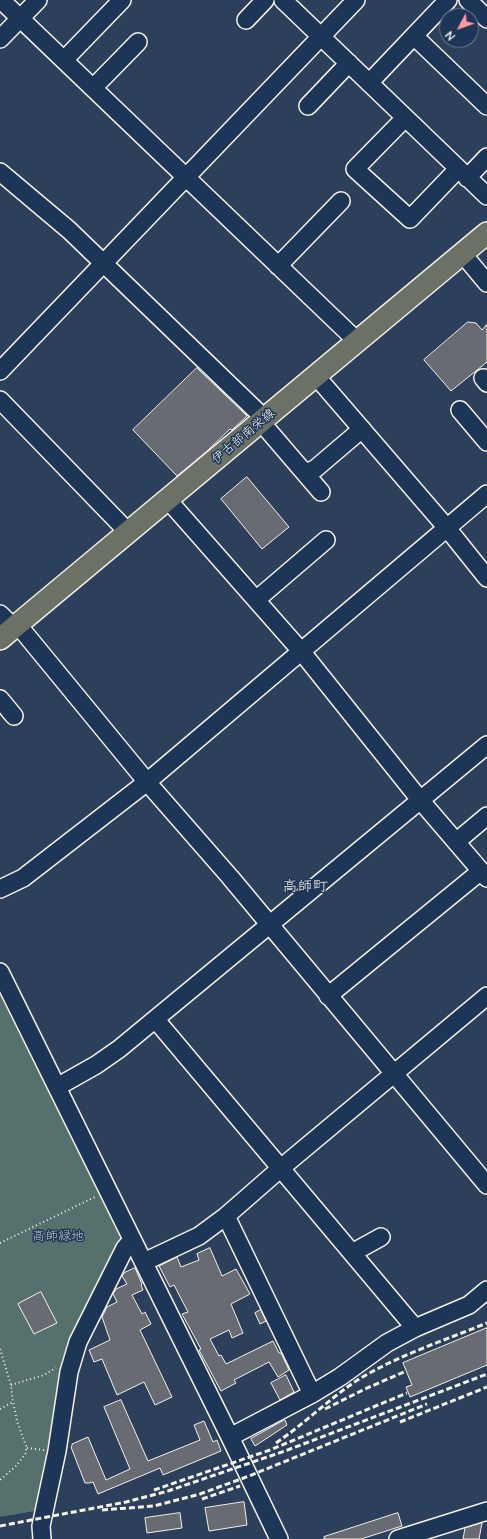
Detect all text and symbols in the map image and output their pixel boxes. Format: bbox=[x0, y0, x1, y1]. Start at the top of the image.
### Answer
north arrow bbox=[439, 8, 479, 48]
text: N bbox=[442, 28, 458, 43]
street label: 伊古部南栄線 bbox=[209, 406, 279, 468]
district label: 高師町 bbox=[283, 879, 327, 897]
park label: 高師緑地 bbox=[32, 1229, 84, 1245]

